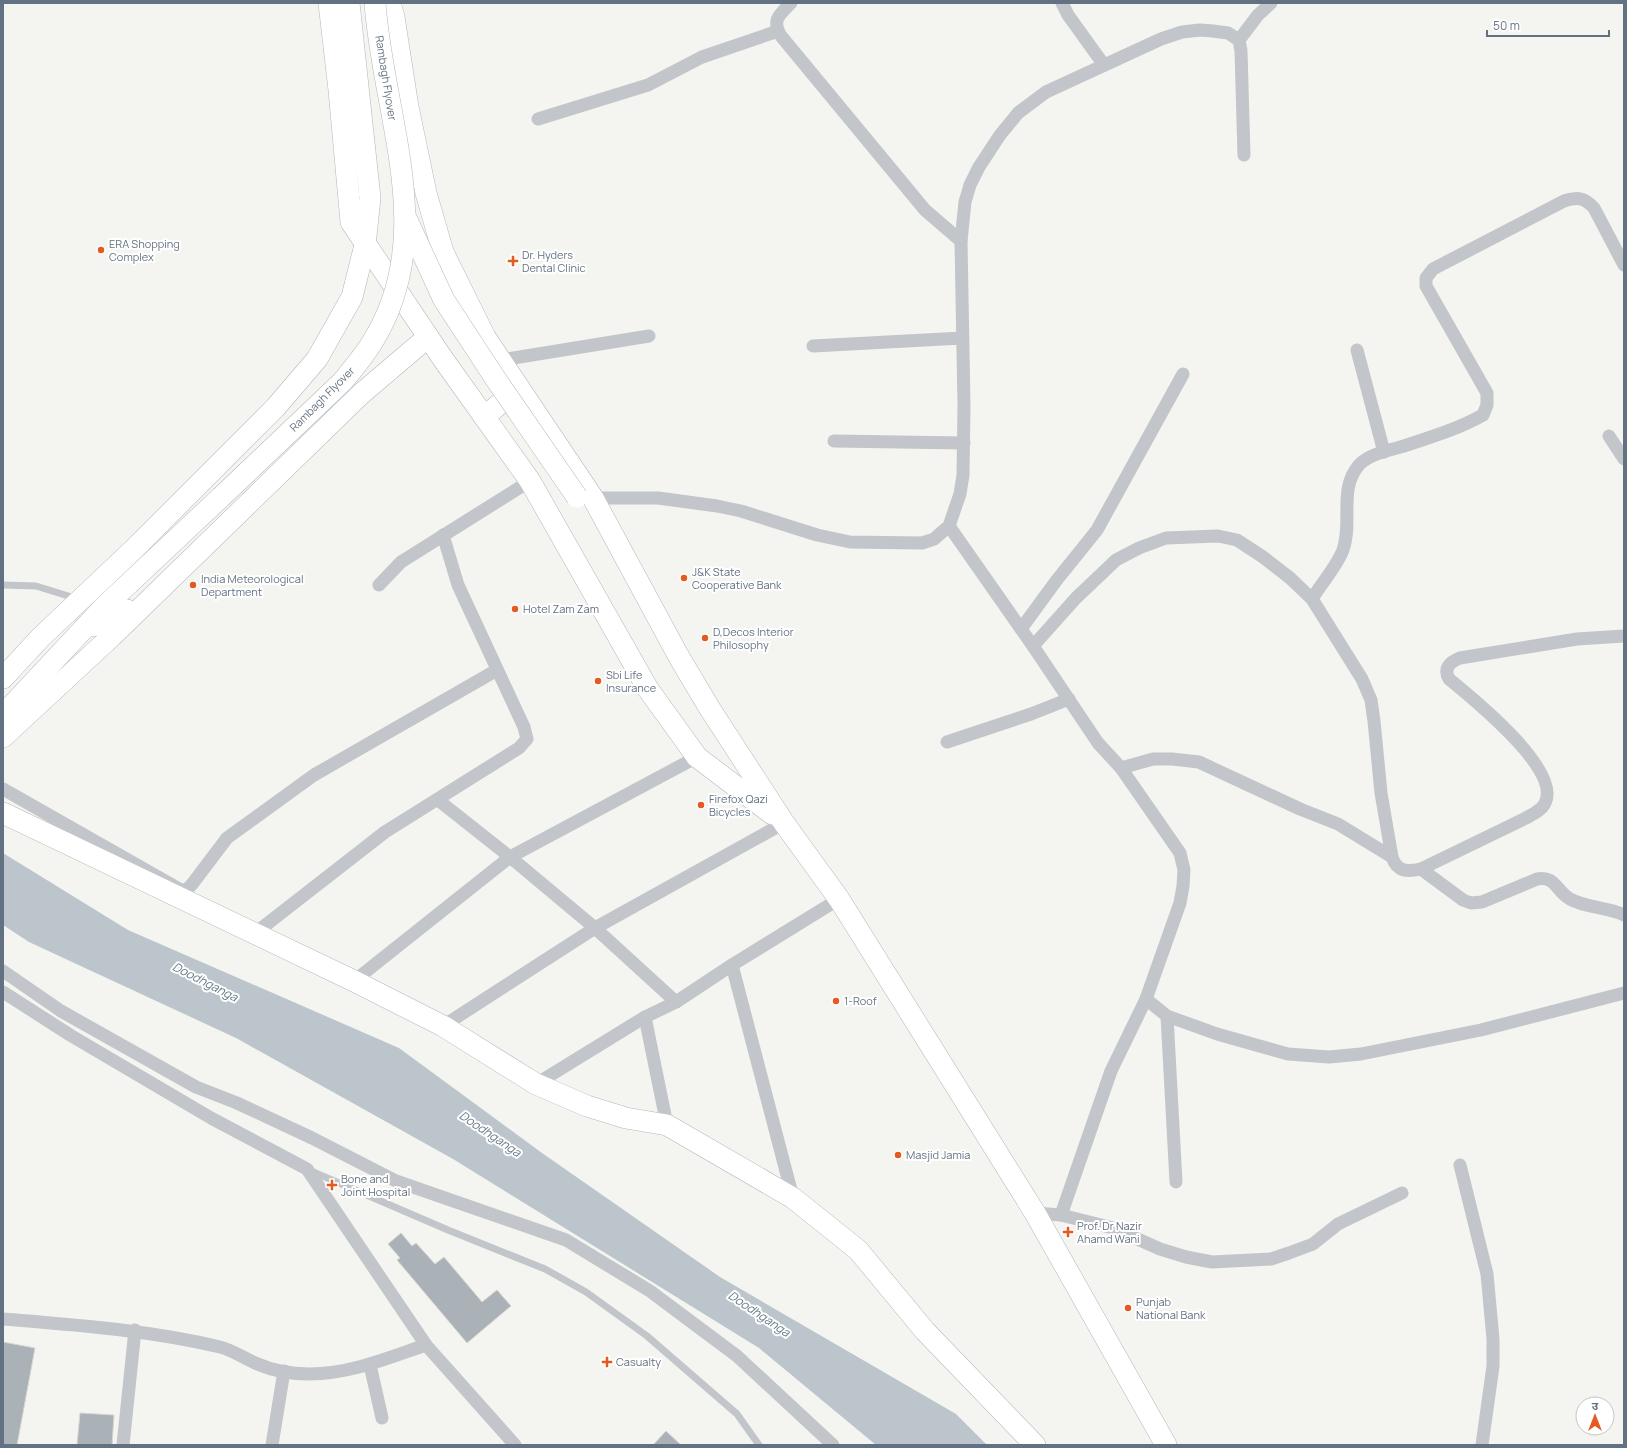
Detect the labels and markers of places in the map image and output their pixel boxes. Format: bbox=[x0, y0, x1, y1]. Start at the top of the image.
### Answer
place label: ERA Shopping Complex bbox=[109, 236, 180, 264]
marker: ERA Shopping Complex bbox=[96, 245, 106, 255]
place label: Dr. Hyders Dental Clinic bbox=[522, 247, 586, 275]
marker: Dr. Hyders Dental Clinic bbox=[507, 255, 519, 267]
place label: J&K State Cooperative Bank bbox=[692, 564, 782, 592]
place label: India Meteorological Department bbox=[201, 571, 304, 599]
marker: J&K State Cooperative Bank bbox=[679, 573, 689, 583]
marker: India Meteorological Department bbox=[188, 580, 198, 590]
place label: Hotel Zam Zam bbox=[523, 601, 599, 616]
marker: Hotel Zam Zam bbox=[510, 604, 520, 614]
place label: D,Decos Interior Philosophy bbox=[713, 624, 794, 652]
marker: D,Decos Interior Philosophy bbox=[700, 633, 710, 643]
place label: Sbi Life Insurance bbox=[606, 667, 657, 695]
marker: Sbi Life Insurance bbox=[593, 676, 603, 686]
place label: Firefox Qazi Bicycles bbox=[709, 791, 768, 819]
marker: Firefox Qazi Bicycles bbox=[696, 800, 706, 810]
place label: 1-Roof bbox=[844, 993, 877, 1008]
marker: 1-Roof bbox=[831, 996, 841, 1006]
place label: Masjid Jamia bbox=[906, 1147, 970, 1162]
marker: Masjid Jamia bbox=[893, 1150, 903, 1160]
place label: Bone and Joint Hospital bbox=[341, 1171, 410, 1199]
marker: Bone and Joint Hospital bbox=[326, 1179, 338, 1191]
place label: Prof. Dr Nazir Ahamd Wani bbox=[1077, 1218, 1142, 1246]
marker: Prof. Dr Nazir Ahamd Wani bbox=[1062, 1226, 1074, 1238]
place label: Punjab National Bank bbox=[1136, 1294, 1206, 1322]
marker: Punjab National Bank bbox=[1123, 1303, 1133, 1313]
place label: Casualty bbox=[616, 1354, 661, 1369]
marker: Casualty bbox=[601, 1356, 613, 1368]

